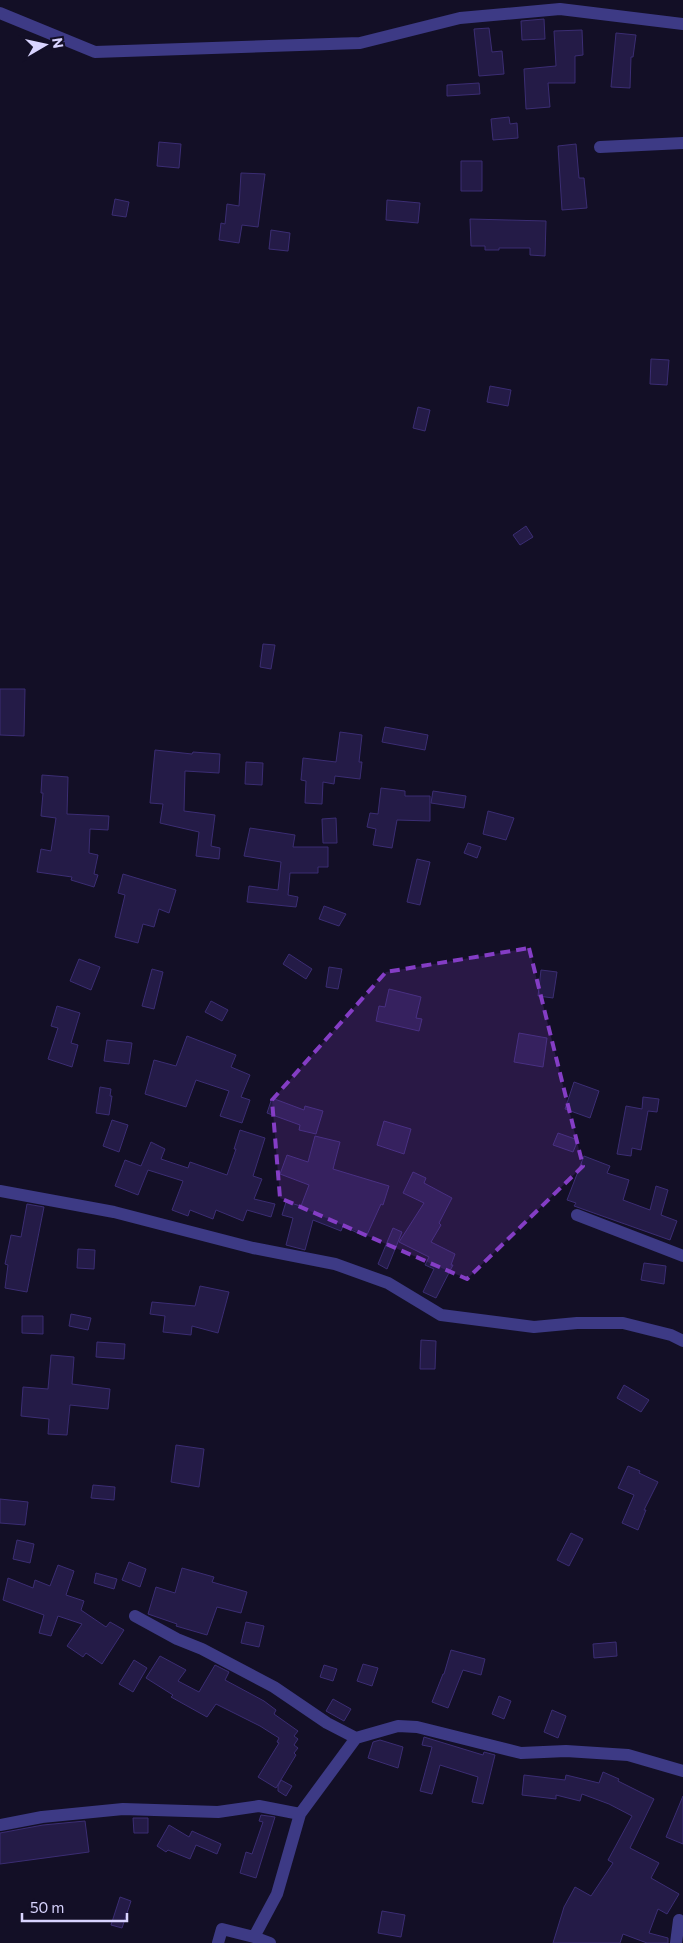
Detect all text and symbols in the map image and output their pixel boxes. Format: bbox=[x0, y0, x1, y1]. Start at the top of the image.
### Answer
north arrow bbox=[20, 20, 70, 70]
text: N bbox=[49, 36, 68, 49]
scale bar bbox=[22, 1890, 128, 1922]
text: 50 m bbox=[30, 1898, 64, 1916]

